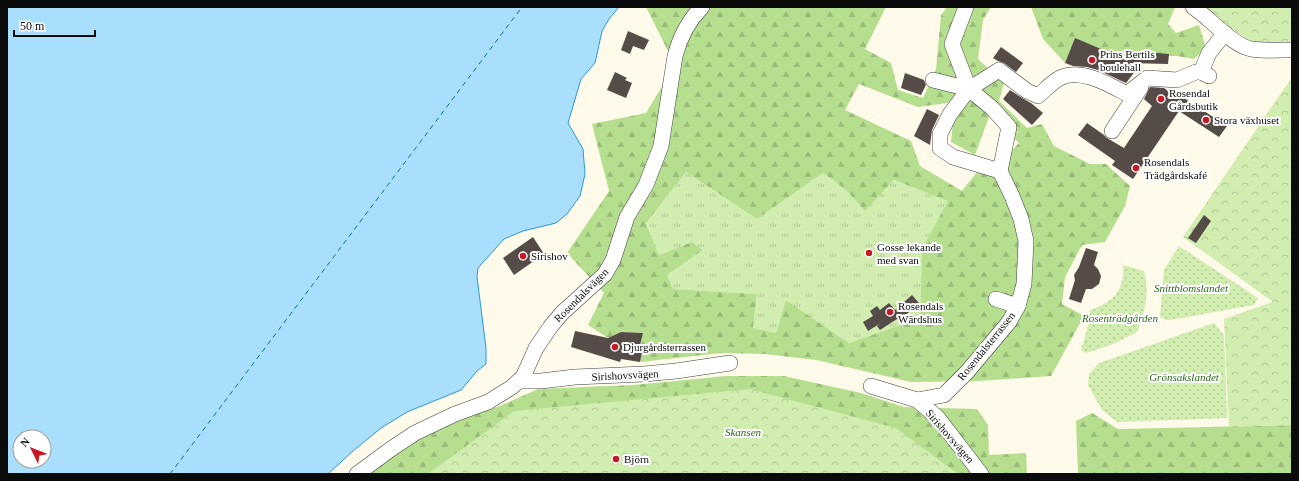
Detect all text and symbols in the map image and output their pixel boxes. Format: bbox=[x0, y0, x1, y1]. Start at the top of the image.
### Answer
scale bar bbox=[14, 12, 95, 38]
text: 50 m bbox=[20, 19, 45, 33]
place label: Prins Bertils boulehall bbox=[1100, 48, 1155, 73]
marker: Prins Bertils boulehall bbox=[1087, 55, 1097, 65]
place label: Rosendal Gårdsbutik bbox=[1169, 87, 1218, 112]
marker: Rosendal Gårdsbutik bbox=[1156, 94, 1166, 104]
place label: Stora växhuset bbox=[1214, 114, 1279, 126]
marker: Stora växhuset bbox=[1201, 115, 1211, 125]
place label: Rosendals Trädgårdskafé bbox=[1144, 156, 1207, 181]
marker: Rosendals Trädgårdskafé bbox=[1131, 163, 1141, 173]
place label: Gosse lekande med svan bbox=[877, 241, 941, 266]
marker: Gosse lekande med svan bbox=[864, 248, 874, 258]
place label: Sirishov bbox=[531, 250, 568, 262]
marker: Sirishov bbox=[518, 251, 528, 261]
street label: Rosendalsvägen bbox=[551, 265, 611, 325]
park label: Snittblomslandet bbox=[1154, 282, 1229, 294]
place label: Rosendals Wärdshus bbox=[898, 300, 943, 325]
marker: Rosendals Wärdshus bbox=[885, 307, 895, 317]
street label: Rosendalsterrassen bbox=[955, 309, 1018, 383]
park label: Rosenträdgården bbox=[1081, 312, 1158, 324]
place label: Djurgårdsterrassen bbox=[623, 341, 706, 353]
marker: Djurgårdsterrassen bbox=[610, 342, 620, 352]
street label: Sirishovsvägen bbox=[591, 367, 659, 383]
park label: Grönsakslandet bbox=[1149, 371, 1220, 383]
street label: Sirishovsvägen bbox=[923, 407, 977, 466]
park label: Skansen bbox=[725, 426, 762, 438]
north arrow bbox=[12, 429, 52, 469]
text: N bbox=[18, 435, 32, 449]
place label: Björn bbox=[624, 453, 650, 465]
marker: Björn bbox=[611, 454, 621, 464]

